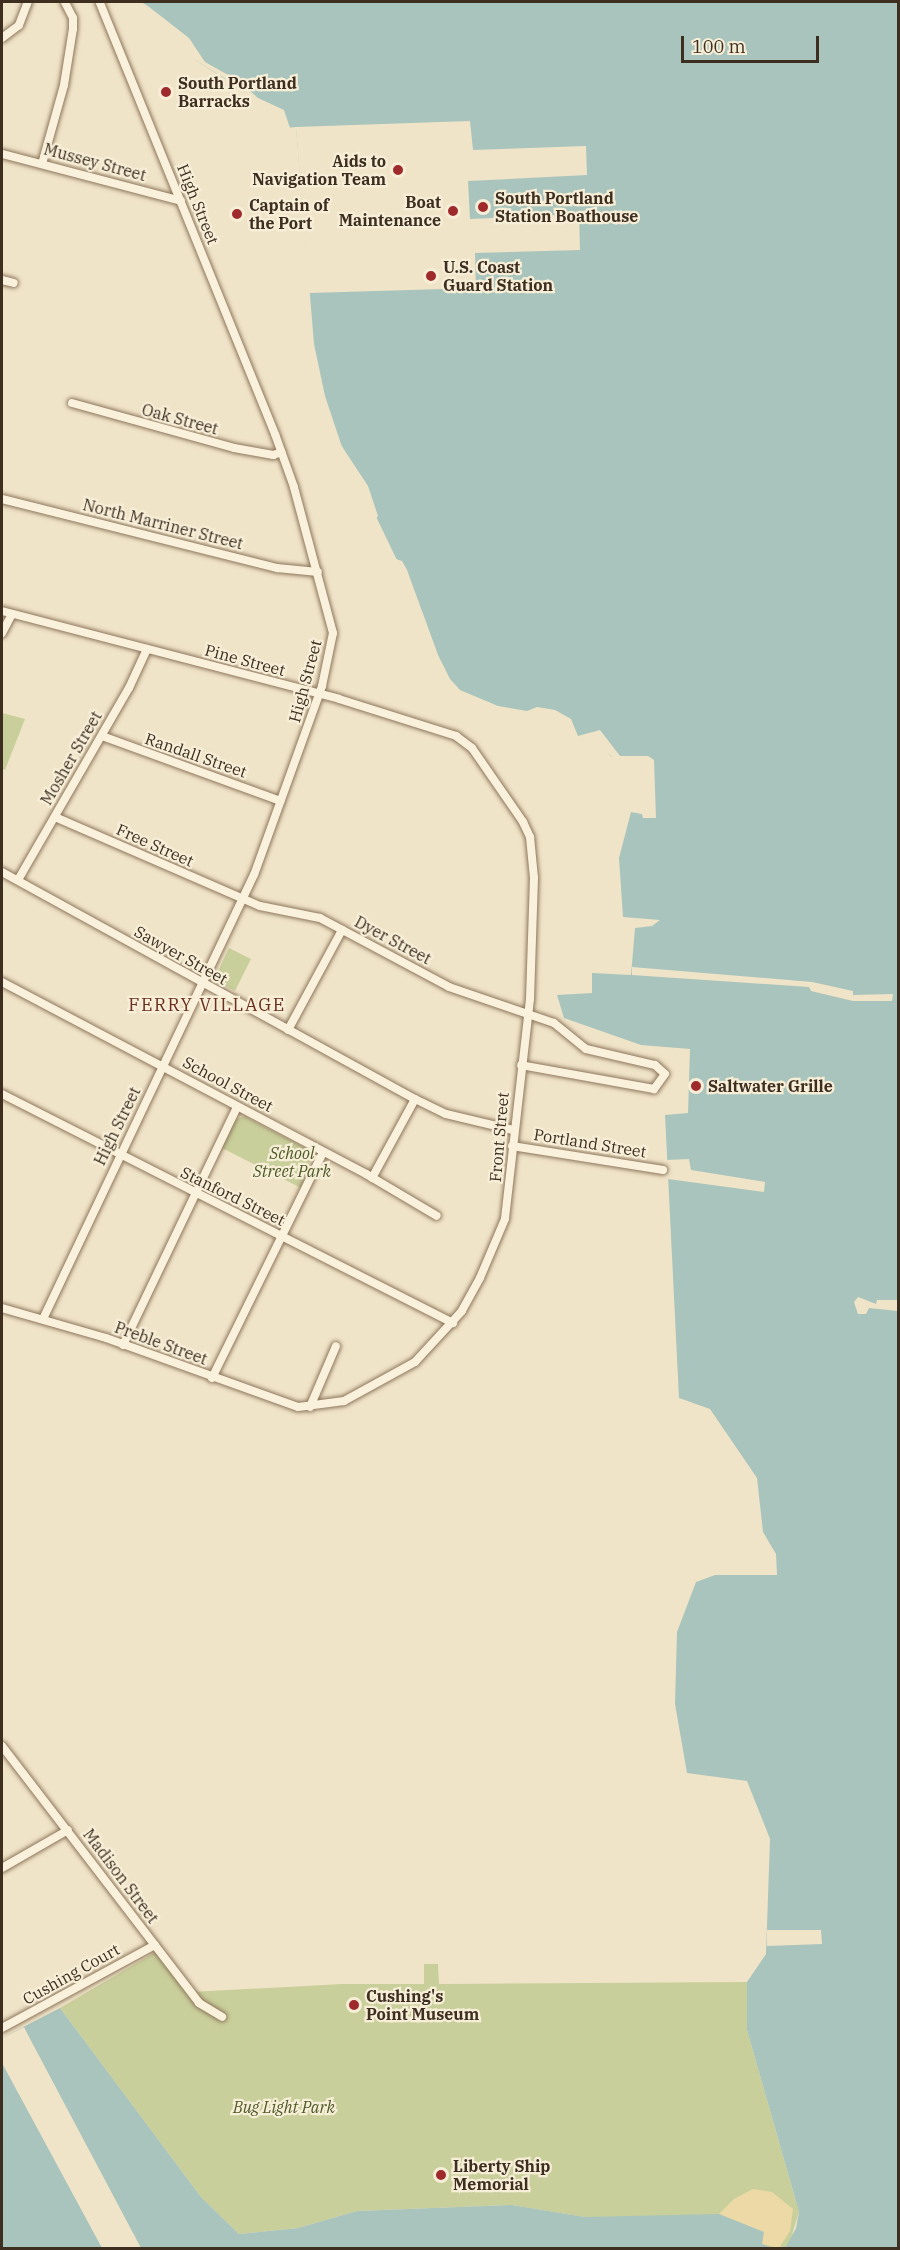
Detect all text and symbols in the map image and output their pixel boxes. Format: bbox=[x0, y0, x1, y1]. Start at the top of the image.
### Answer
scale bar bbox=[684, 24, 822, 62]
text: 100 m bbox=[692, 35, 746, 58]
place label: South Portland Barracks bbox=[178, 73, 297, 111]
marker: South Portland Barracks bbox=[159, 85, 173, 99]
street label: Mussey Street bbox=[42, 139, 148, 185]
place label: Aids to Navigation Team bbox=[252, 151, 386, 189]
street label: High Street bbox=[173, 161, 223, 247]
marker: Aids to Navigation Team bbox=[391, 163, 405, 177]
place label: South Portland Station Boathouse bbox=[495, 188, 638, 226]
place label: Boat Maintenance bbox=[339, 192, 441, 230]
place label: Captain of the Port bbox=[249, 195, 329, 233]
marker: South Portland Station Boathouse bbox=[476, 200, 490, 214]
marker: Boat Maintenance bbox=[446, 204, 460, 218]
marker: Captain of the Port bbox=[230, 207, 244, 221]
place label: U.S. Coast Guard Station bbox=[443, 257, 553, 295]
marker: U.S. Coast Guard Station bbox=[424, 269, 438, 283]
street label: Oak Street bbox=[140, 400, 220, 438]
street label: North Marriner Street bbox=[81, 495, 245, 553]
street label: High Street bbox=[285, 637, 325, 725]
street label: Pine Street bbox=[203, 640, 287, 680]
street label: Mosher Street bbox=[36, 708, 106, 808]
street label: Randall Street bbox=[143, 729, 249, 781]
street label: Free Street bbox=[113, 819, 197, 871]
street label: Dyer Street bbox=[351, 912, 435, 968]
street label: Sawyer Street bbox=[131, 922, 231, 988]
district label: FERRY VILLAGE bbox=[128, 994, 286, 1016]
street label: School Street bbox=[180, 1052, 276, 1116]
place label: Saltwater Grille bbox=[708, 1076, 833, 1096]
marker: Saltwater Grille bbox=[689, 1079, 703, 1093]
street label: High Street bbox=[90, 1084, 144, 1168]
street label: Front Street bbox=[486, 1091, 512, 1183]
street label: Portland Street bbox=[532, 1125, 648, 1161]
park label: School Street Park bbox=[253, 1143, 331, 1181]
street label: Stanford Street bbox=[178, 1162, 288, 1230]
street label: Preble Street bbox=[112, 1317, 210, 1369]
street label: Madison Street bbox=[79, 1825, 163, 1927]
street label: Cushing Court bbox=[19, 1939, 123, 2009]
place label: Cushing's Point Museum bbox=[366, 1986, 479, 2024]
marker: Cushing's Point Museum bbox=[347, 1998, 361, 2012]
park label: Bug Light Park bbox=[233, 2097, 335, 2117]
place label: Liberty Ship Memorial bbox=[453, 2156, 550, 2194]
marker: Liberty Ship Memorial bbox=[434, 2168, 448, 2182]

